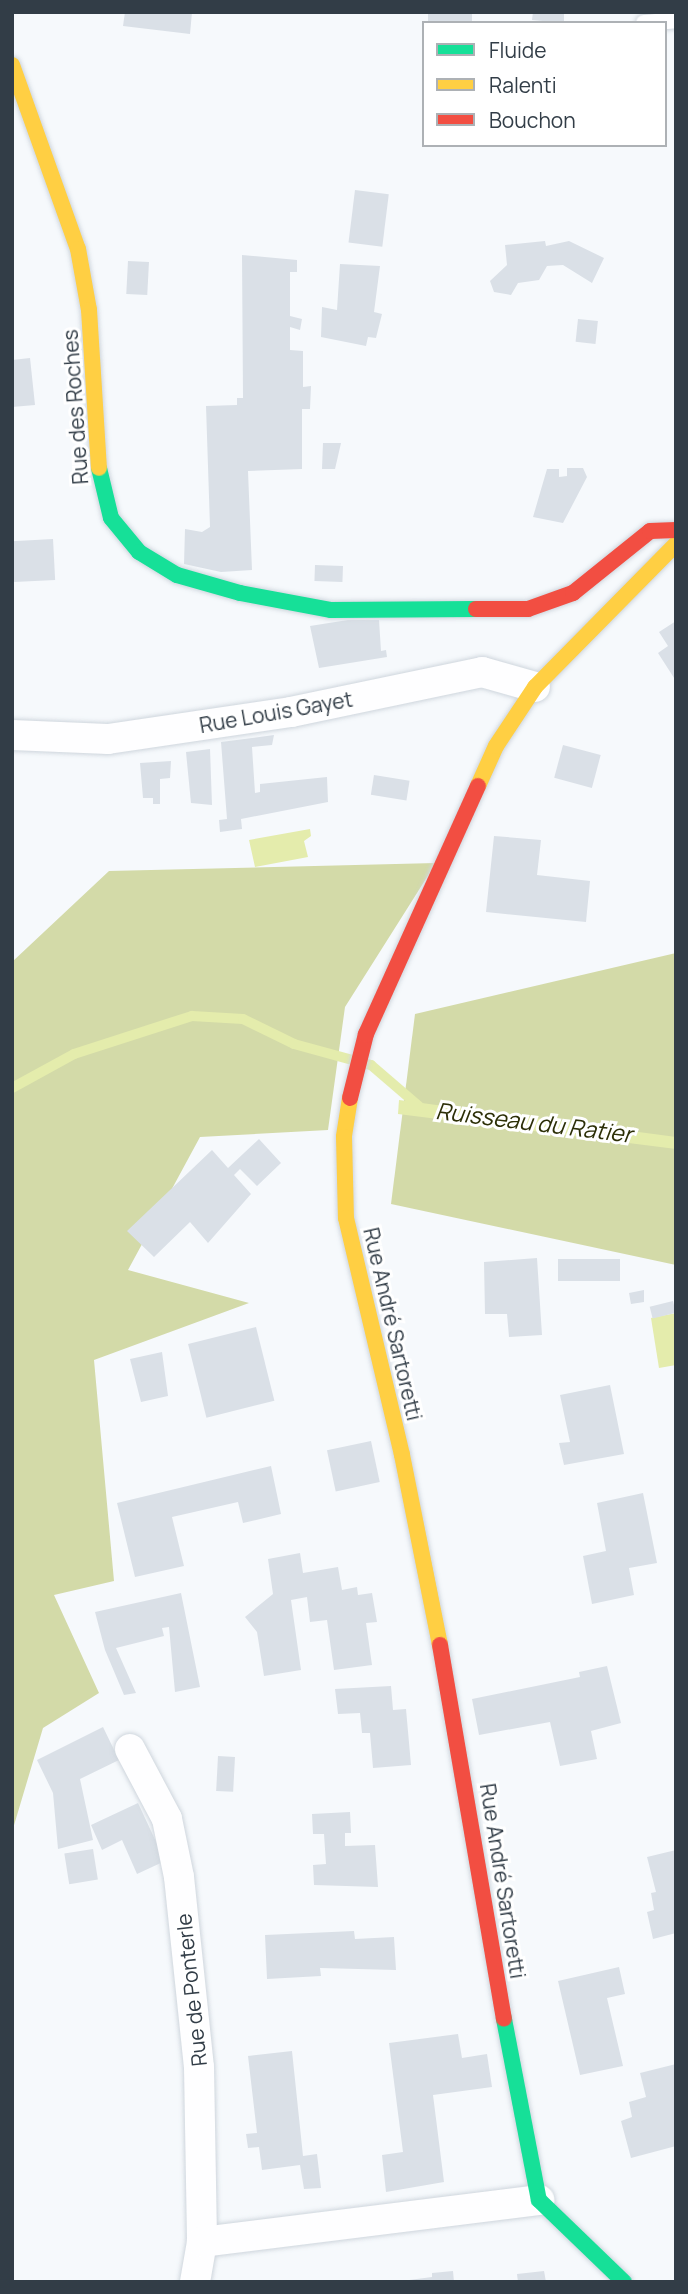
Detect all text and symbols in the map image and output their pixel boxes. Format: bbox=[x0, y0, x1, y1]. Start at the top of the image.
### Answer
legend bbox=[422, 21, 667, 147]
text: Fluide bbox=[489, 36, 547, 64]
text: Ralenti bbox=[489, 71, 557, 99]
text: Bouchon bbox=[489, 106, 576, 134]
street label: Rue des Roches bbox=[57, 329, 93, 485]
street label: Rue Louis Gayet bbox=[197, 686, 355, 738]
water label: Ruisseau du Ratier bbox=[434, 1096, 634, 1148]
street label: Rue André Sartoretti bbox=[359, 1225, 427, 1423]
street label: Rue André Sartoretti bbox=[475, 1782, 531, 1980]
street label: Rue de Ponterle bbox=[170, 1912, 212, 2068]

